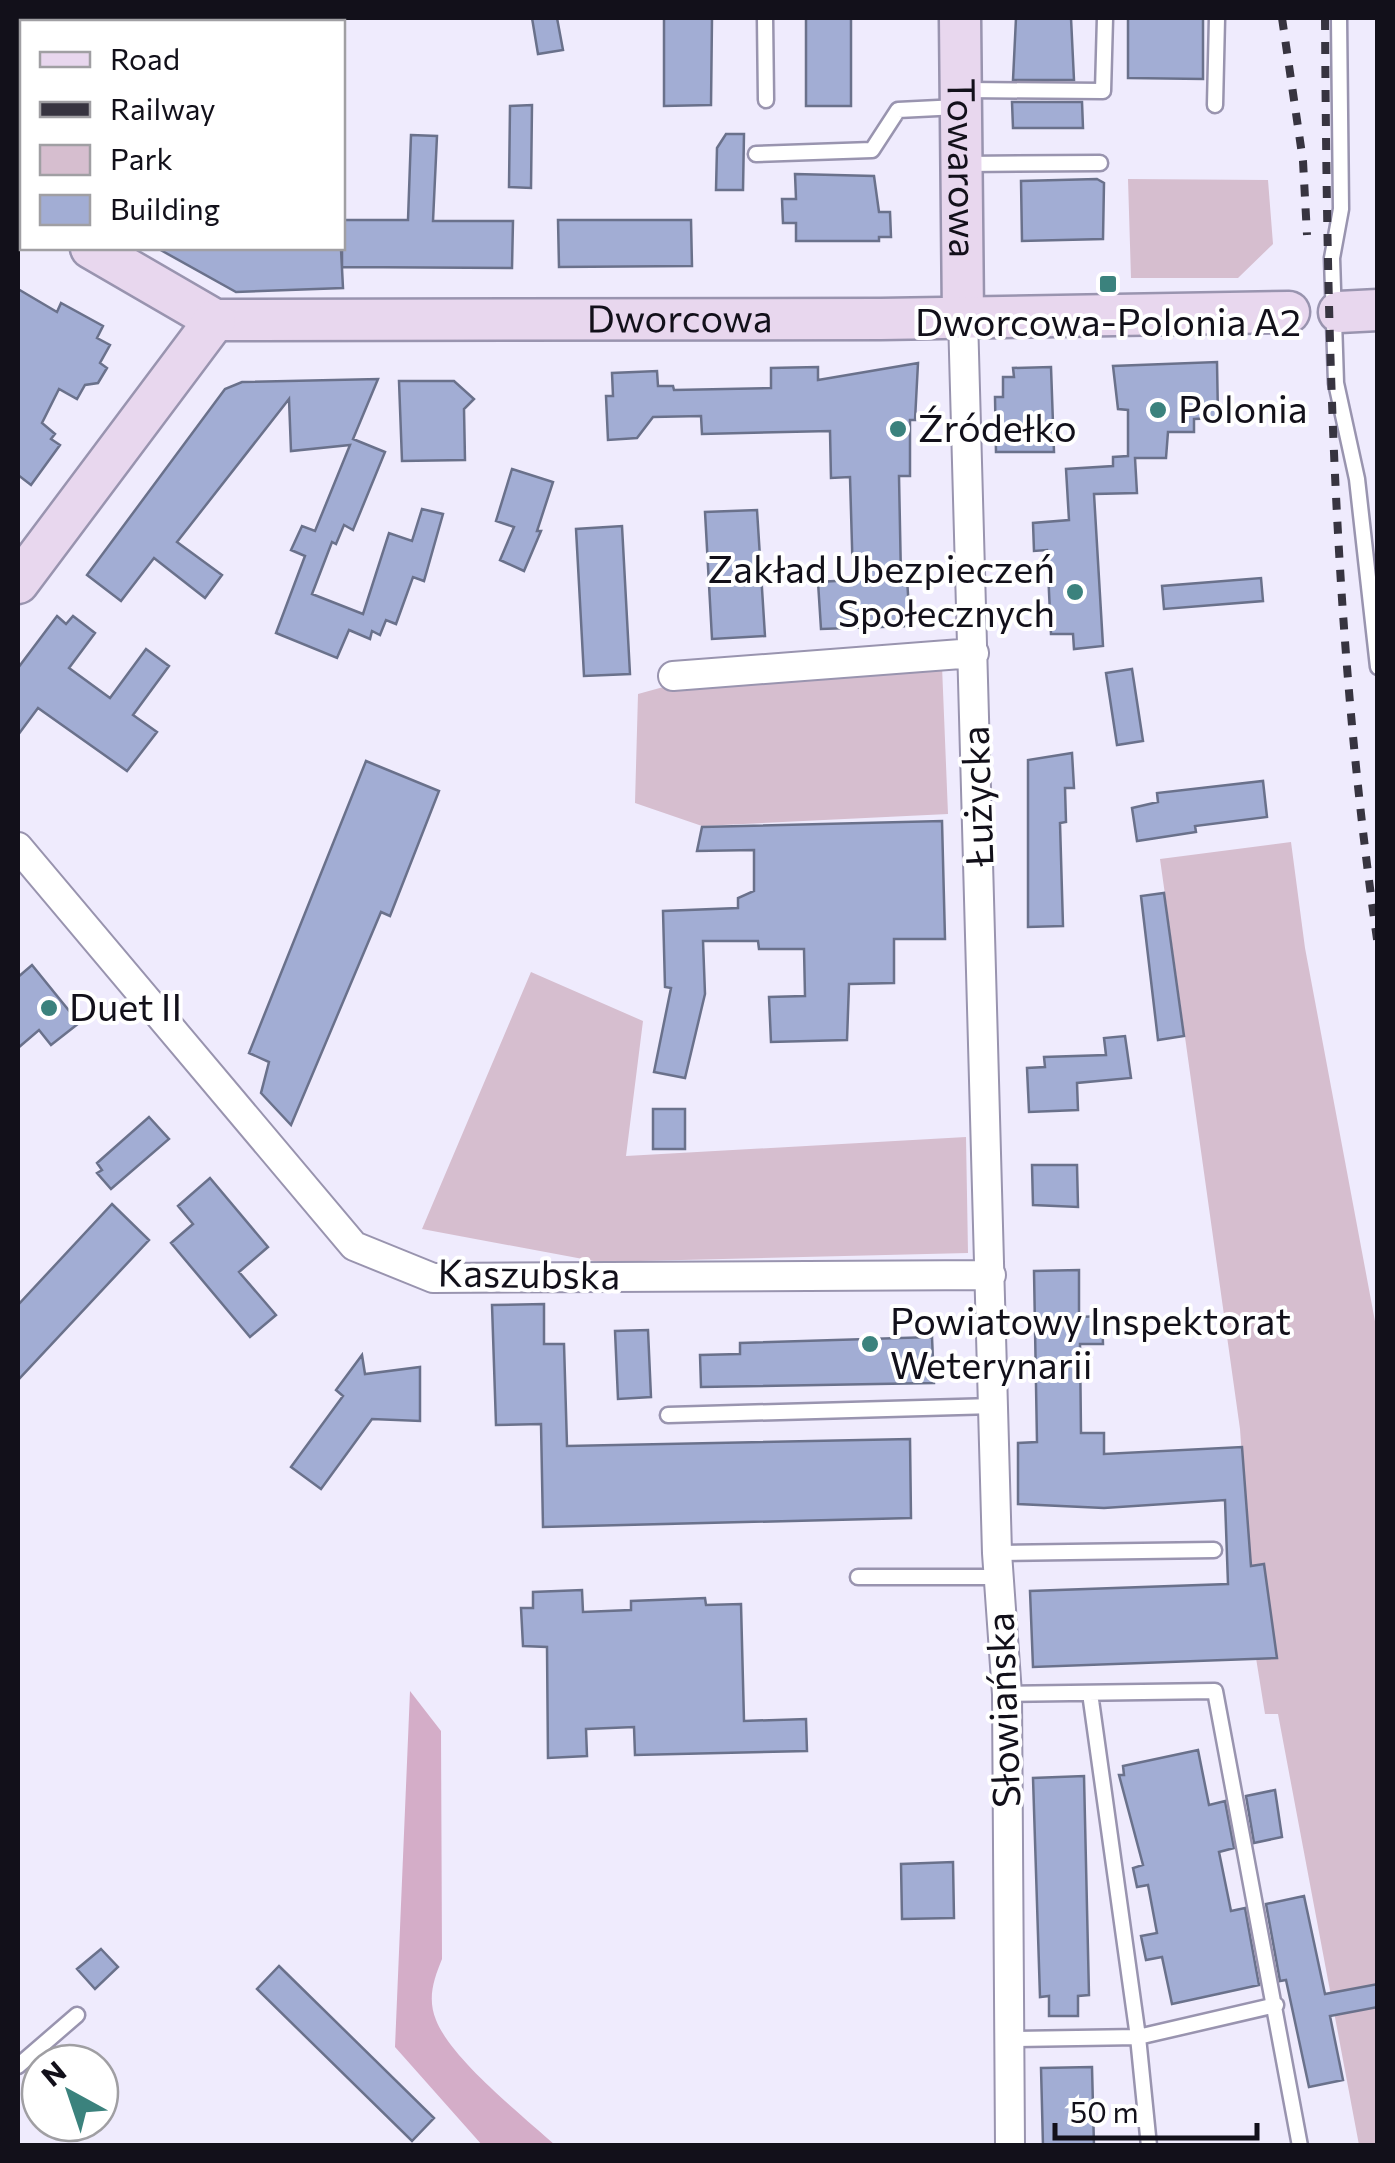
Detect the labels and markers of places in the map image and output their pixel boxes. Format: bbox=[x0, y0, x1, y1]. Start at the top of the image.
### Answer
marker: Dworcowa-Polonia A2 bbox=[1097, 273, 1119, 295]
place label: Dworcowa-Polonia A2 bbox=[915, 297, 1301, 344]
place label: Polonia bbox=[1178, 384, 1308, 431]
marker: Polonia bbox=[1147, 399, 1169, 421]
place label: Źródełko bbox=[918, 403, 1077, 450]
marker: Źródełko bbox=[887, 418, 909, 440]
place label: Zakład Ubezpieczeń Społecznych bbox=[708, 544, 1055, 635]
marker: Zakład Ubezpieczeń Społecznych bbox=[1064, 581, 1086, 603]
place label: Duet II bbox=[69, 982, 182, 1029]
marker: Duet II bbox=[38, 997, 60, 1019]
place label: Powiatowy Inspektorat Weterynarii bbox=[890, 1296, 1291, 1387]
marker: Powiatowy Inspektorat Weterynarii bbox=[859, 1333, 881, 1355]

